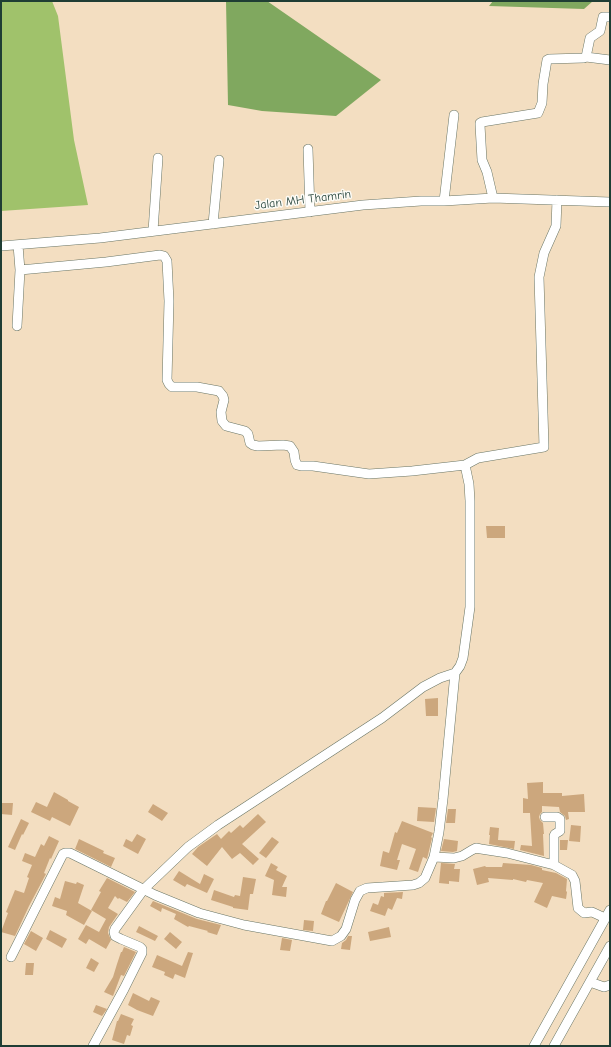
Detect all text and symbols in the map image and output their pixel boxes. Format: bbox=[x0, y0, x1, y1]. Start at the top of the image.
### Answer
street label: Jalan MH Thamrin bbox=[254, 187, 352, 213]

